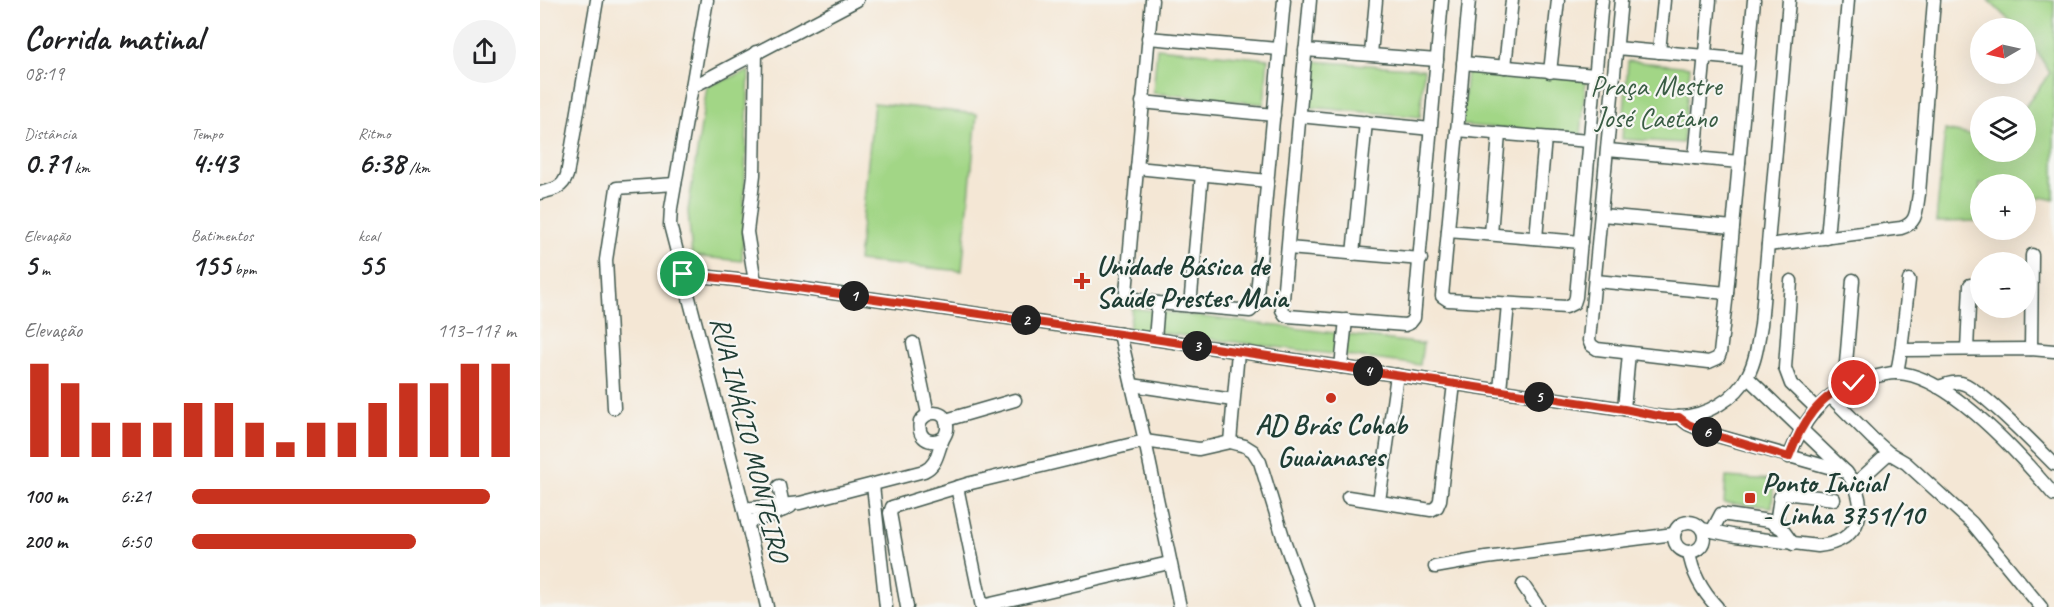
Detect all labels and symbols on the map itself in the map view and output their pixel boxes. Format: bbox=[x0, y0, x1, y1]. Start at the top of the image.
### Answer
north arrow bbox=[1970, 18, 2036, 84]
park label: Praça Mestre José Caetano bbox=[1590, 68, 1724, 135]
pin bbox=[657, 248, 708, 299]
place label: Unidade Básica de Saúde Prestes Maia bbox=[1096, 248, 1290, 315]
marker: Unidade Básica de Saúde Prestes Maia bbox=[1073, 272, 1091, 290]
pin: 1 bbox=[839, 281, 869, 311]
pin: 2 bbox=[1011, 305, 1041, 335]
street label: RUA INÁCIO MONTEIRO bbox=[703, 313, 798, 568]
pin: 3 bbox=[1182, 331, 1212, 361]
pin: 4 bbox=[1353, 356, 1383, 386]
pin bbox=[1828, 357, 1879, 408]
pin: 5 bbox=[1524, 382, 1554, 412]
marker: AD Brás Cohab Guaianases bbox=[1324, 391, 1338, 405]
place label: AD Brás Cohab Guaianases bbox=[1255, 407, 1409, 474]
pin: 6 bbox=[1692, 417, 1722, 447]
place label: Ponto Inicial - Linha 3751/10 bbox=[1762, 465, 1927, 532]
marker: Ponto Inicial - Linha 3751/10 bbox=[1743, 491, 1757, 505]

